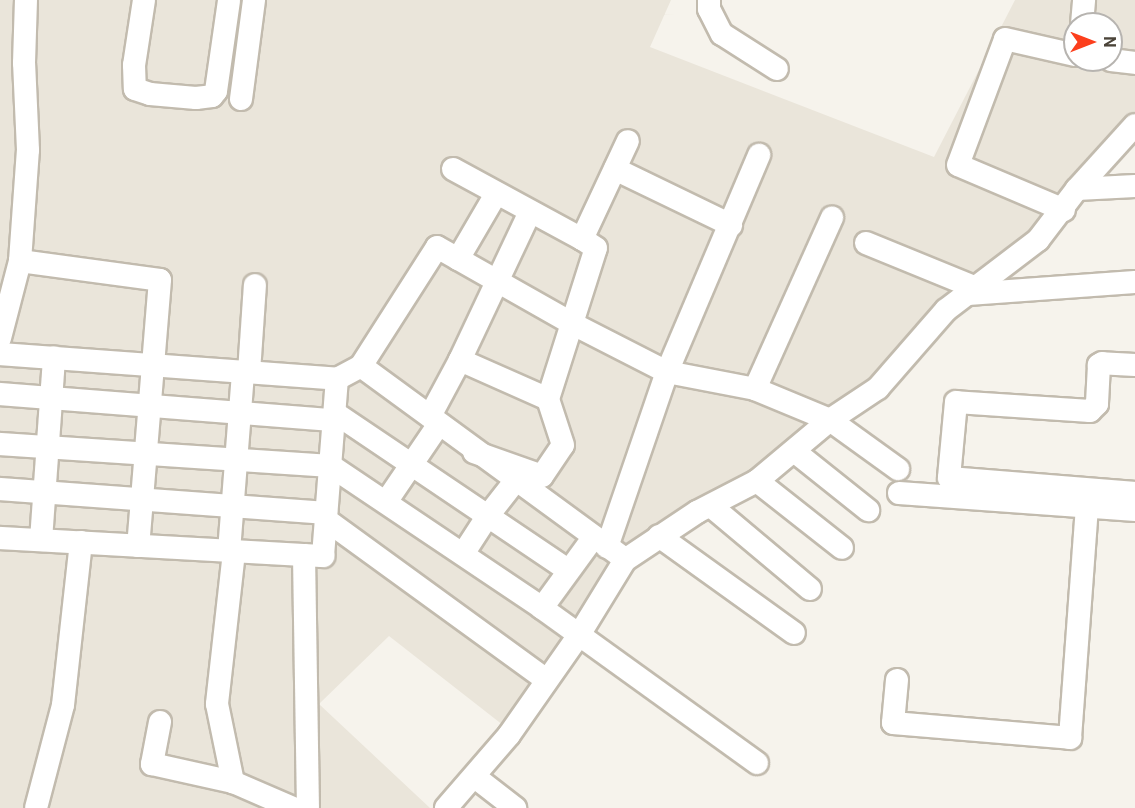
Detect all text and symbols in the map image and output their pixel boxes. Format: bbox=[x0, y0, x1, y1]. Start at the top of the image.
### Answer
north arrow bbox=[1063, 12, 1123, 72]
text: N bbox=[1100, 36, 1119, 48]

